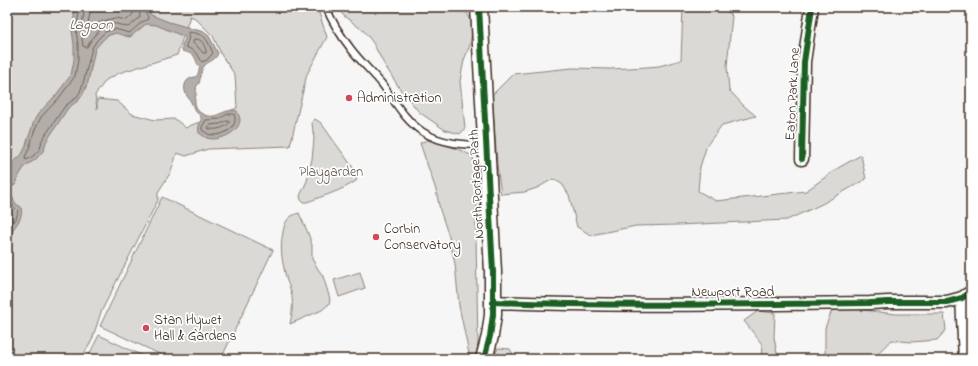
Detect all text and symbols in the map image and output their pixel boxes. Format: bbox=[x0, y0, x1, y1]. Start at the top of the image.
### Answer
water label: Lagoon bbox=[69, 14, 113, 37]
street label: Eaton Park Lane bbox=[780, 46, 806, 141]
place label: Administration bbox=[357, 88, 442, 109]
marker: Administration bbox=[344, 93, 354, 103]
street label: North Portage Path bbox=[464, 129, 491, 239]
park label: Playgarden bbox=[299, 162, 363, 184]
place label: Corbin Conservatory bbox=[384, 219, 461, 257]
marker: Corbin Conservatory bbox=[371, 232, 381, 242]
street label: Newport Road bbox=[692, 282, 775, 303]
place label: Stan Hywet Hall & Gardens bbox=[154, 310, 237, 347]
marker: Stan Hywet Hall & Gardens bbox=[141, 323, 151, 333]

